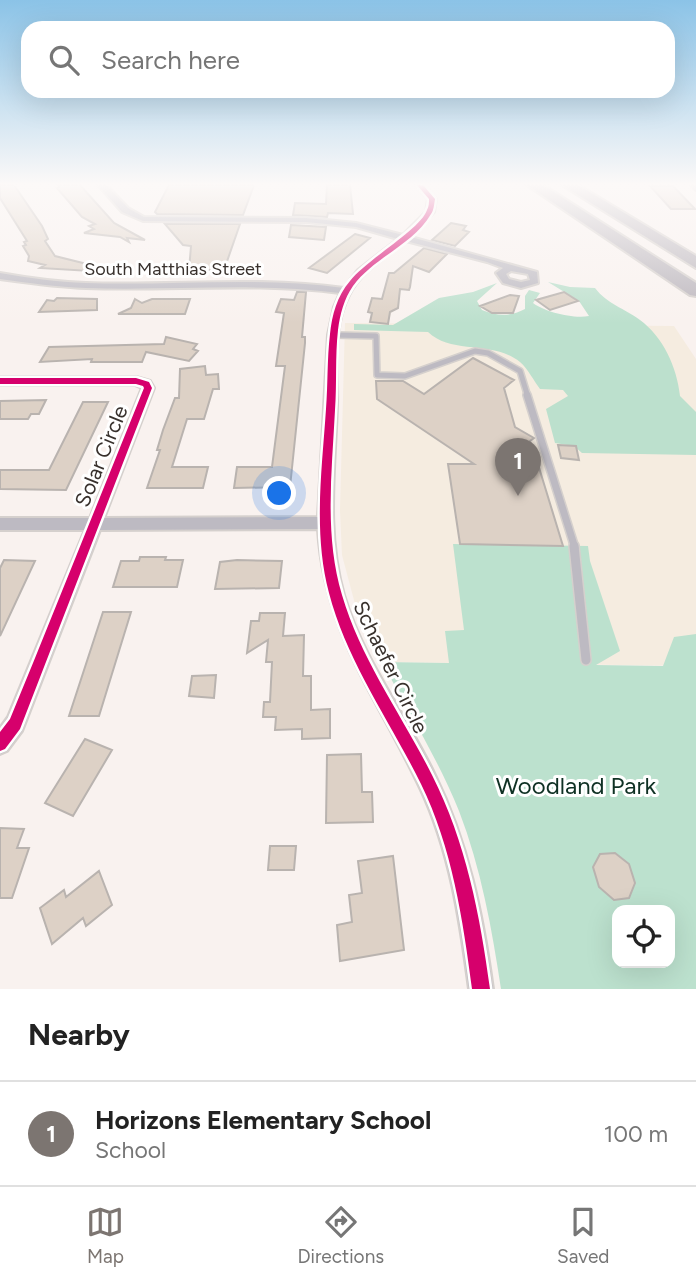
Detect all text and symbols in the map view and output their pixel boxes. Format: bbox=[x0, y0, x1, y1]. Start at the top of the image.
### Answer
search box bbox=[21, 21, 675, 98]
icon: search bbox=[45, 41, 83, 79]
text: Search here bbox=[101, 44, 240, 76]
street label: South Matthias Street bbox=[84, 258, 262, 280]
street label: Solar Circle bbox=[69, 402, 133, 510]
pin: 1 bbox=[495, 438, 541, 496]
your location bbox=[262, 476, 296, 510]
street label: Schaefer Circle bbox=[348, 597, 434, 737]
park label: Woodland Park bbox=[496, 771, 657, 800]
map controls bbox=[612, 905, 675, 968]
button: locate bbox=[612, 905, 675, 968]
text: Nearby bbox=[28, 1016, 130, 1053]
text: Horizons Elementary School bbox=[95, 1104, 431, 1136]
text: 1 bbox=[46, 1120, 56, 1148]
text: 100 m bbox=[604, 1120, 668, 1148]
text: School bbox=[95, 1136, 166, 1164]
tab: Map bbox=[86, 1203, 124, 1268]
tab: Directions bbox=[297, 1203, 384, 1268]
tab: Saved bbox=[557, 1203, 609, 1268]

